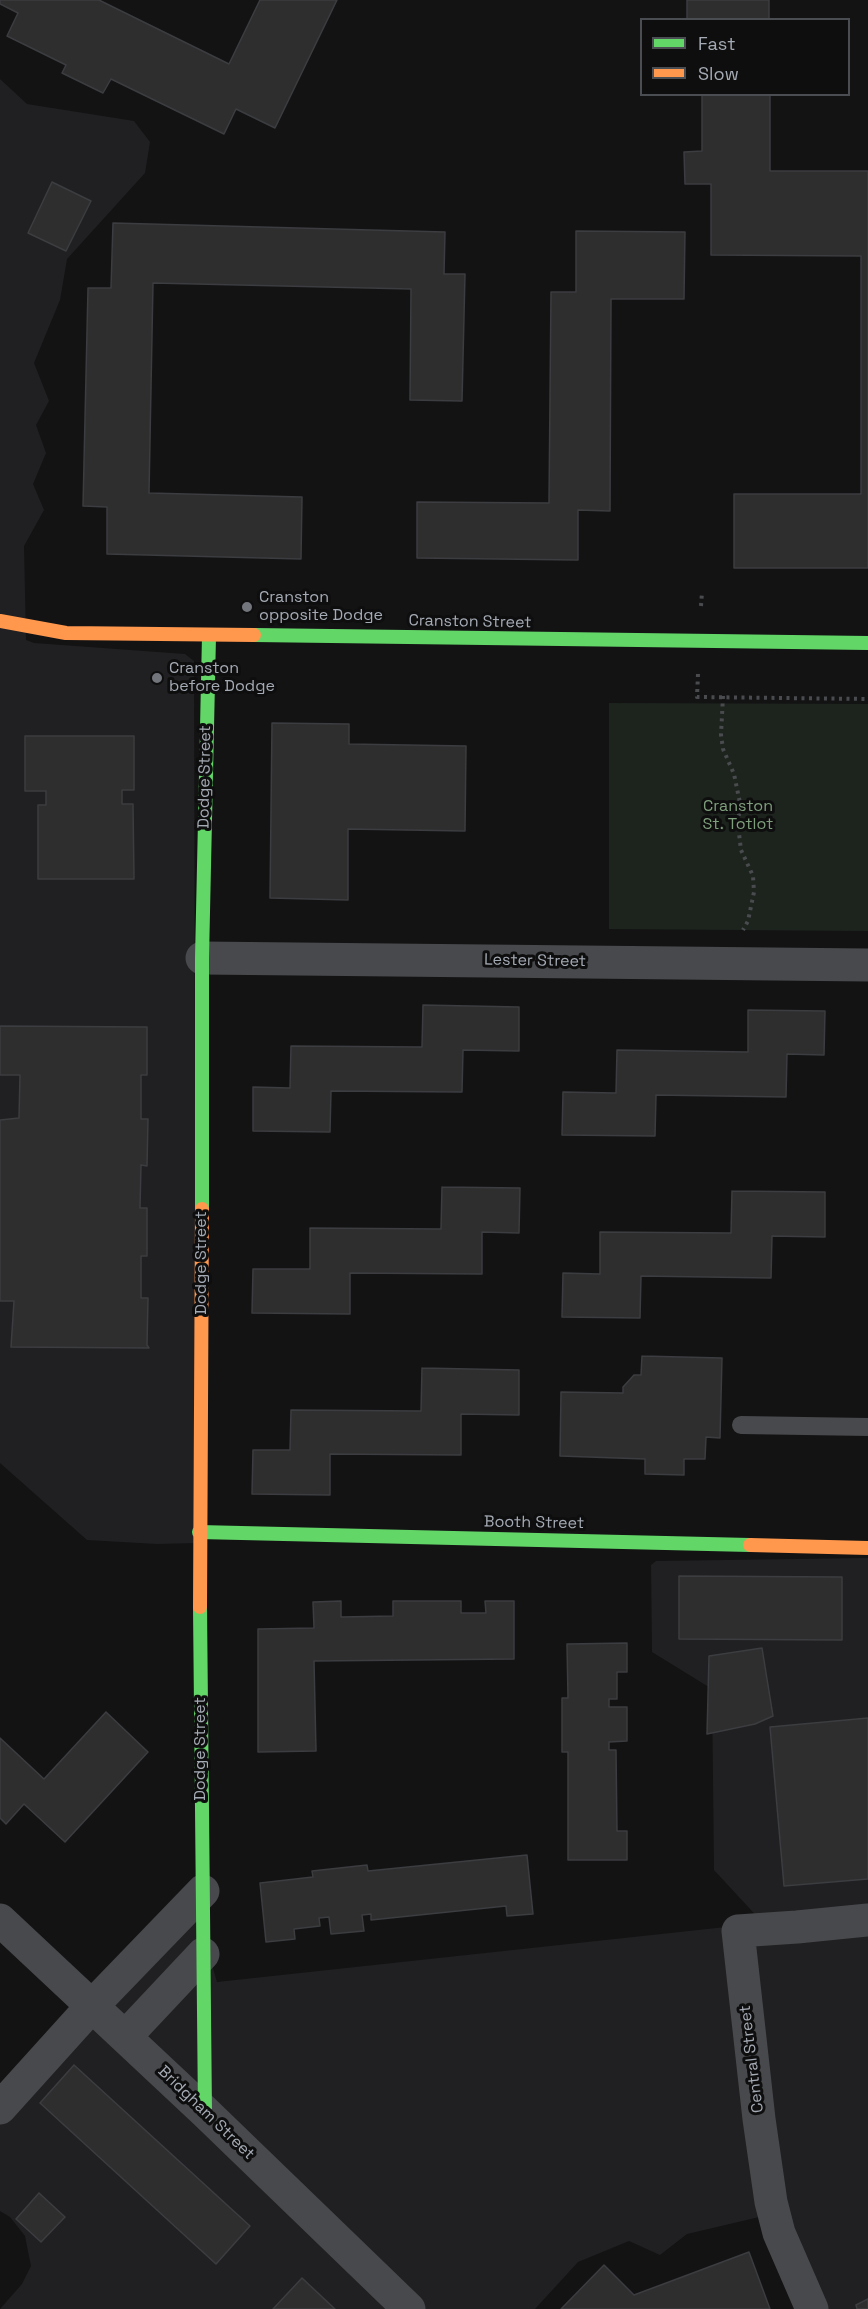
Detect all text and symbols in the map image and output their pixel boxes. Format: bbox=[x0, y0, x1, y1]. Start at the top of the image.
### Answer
legend bbox=[640, 18, 850, 96]
text: Fast bbox=[698, 32, 735, 55]
text: Slow bbox=[698, 62, 739, 85]
place label: Cranston opposite Dodge bbox=[259, 588, 383, 626]
marker: Cranston opposite Dodge bbox=[240, 600, 254, 614]
street label: Cranston Street bbox=[408, 611, 532, 633]
place label: Cranston before Dodge bbox=[169, 659, 275, 697]
marker: Cranston before Dodge bbox=[150, 671, 164, 685]
street label: Dodge Street bbox=[194, 725, 216, 829]
park label: Cranston St. Totlot bbox=[703, 797, 773, 835]
street label: Lester Street bbox=[484, 951, 586, 971]
street label: Dodge Street bbox=[192, 1211, 212, 1315]
street label: Booth Street bbox=[484, 1513, 584, 1533]
street label: Dodge Street bbox=[191, 1697, 211, 1801]
street label: Central Street bbox=[736, 2004, 768, 2114]
street label: Bridgham Street bbox=[154, 2062, 258, 2164]

